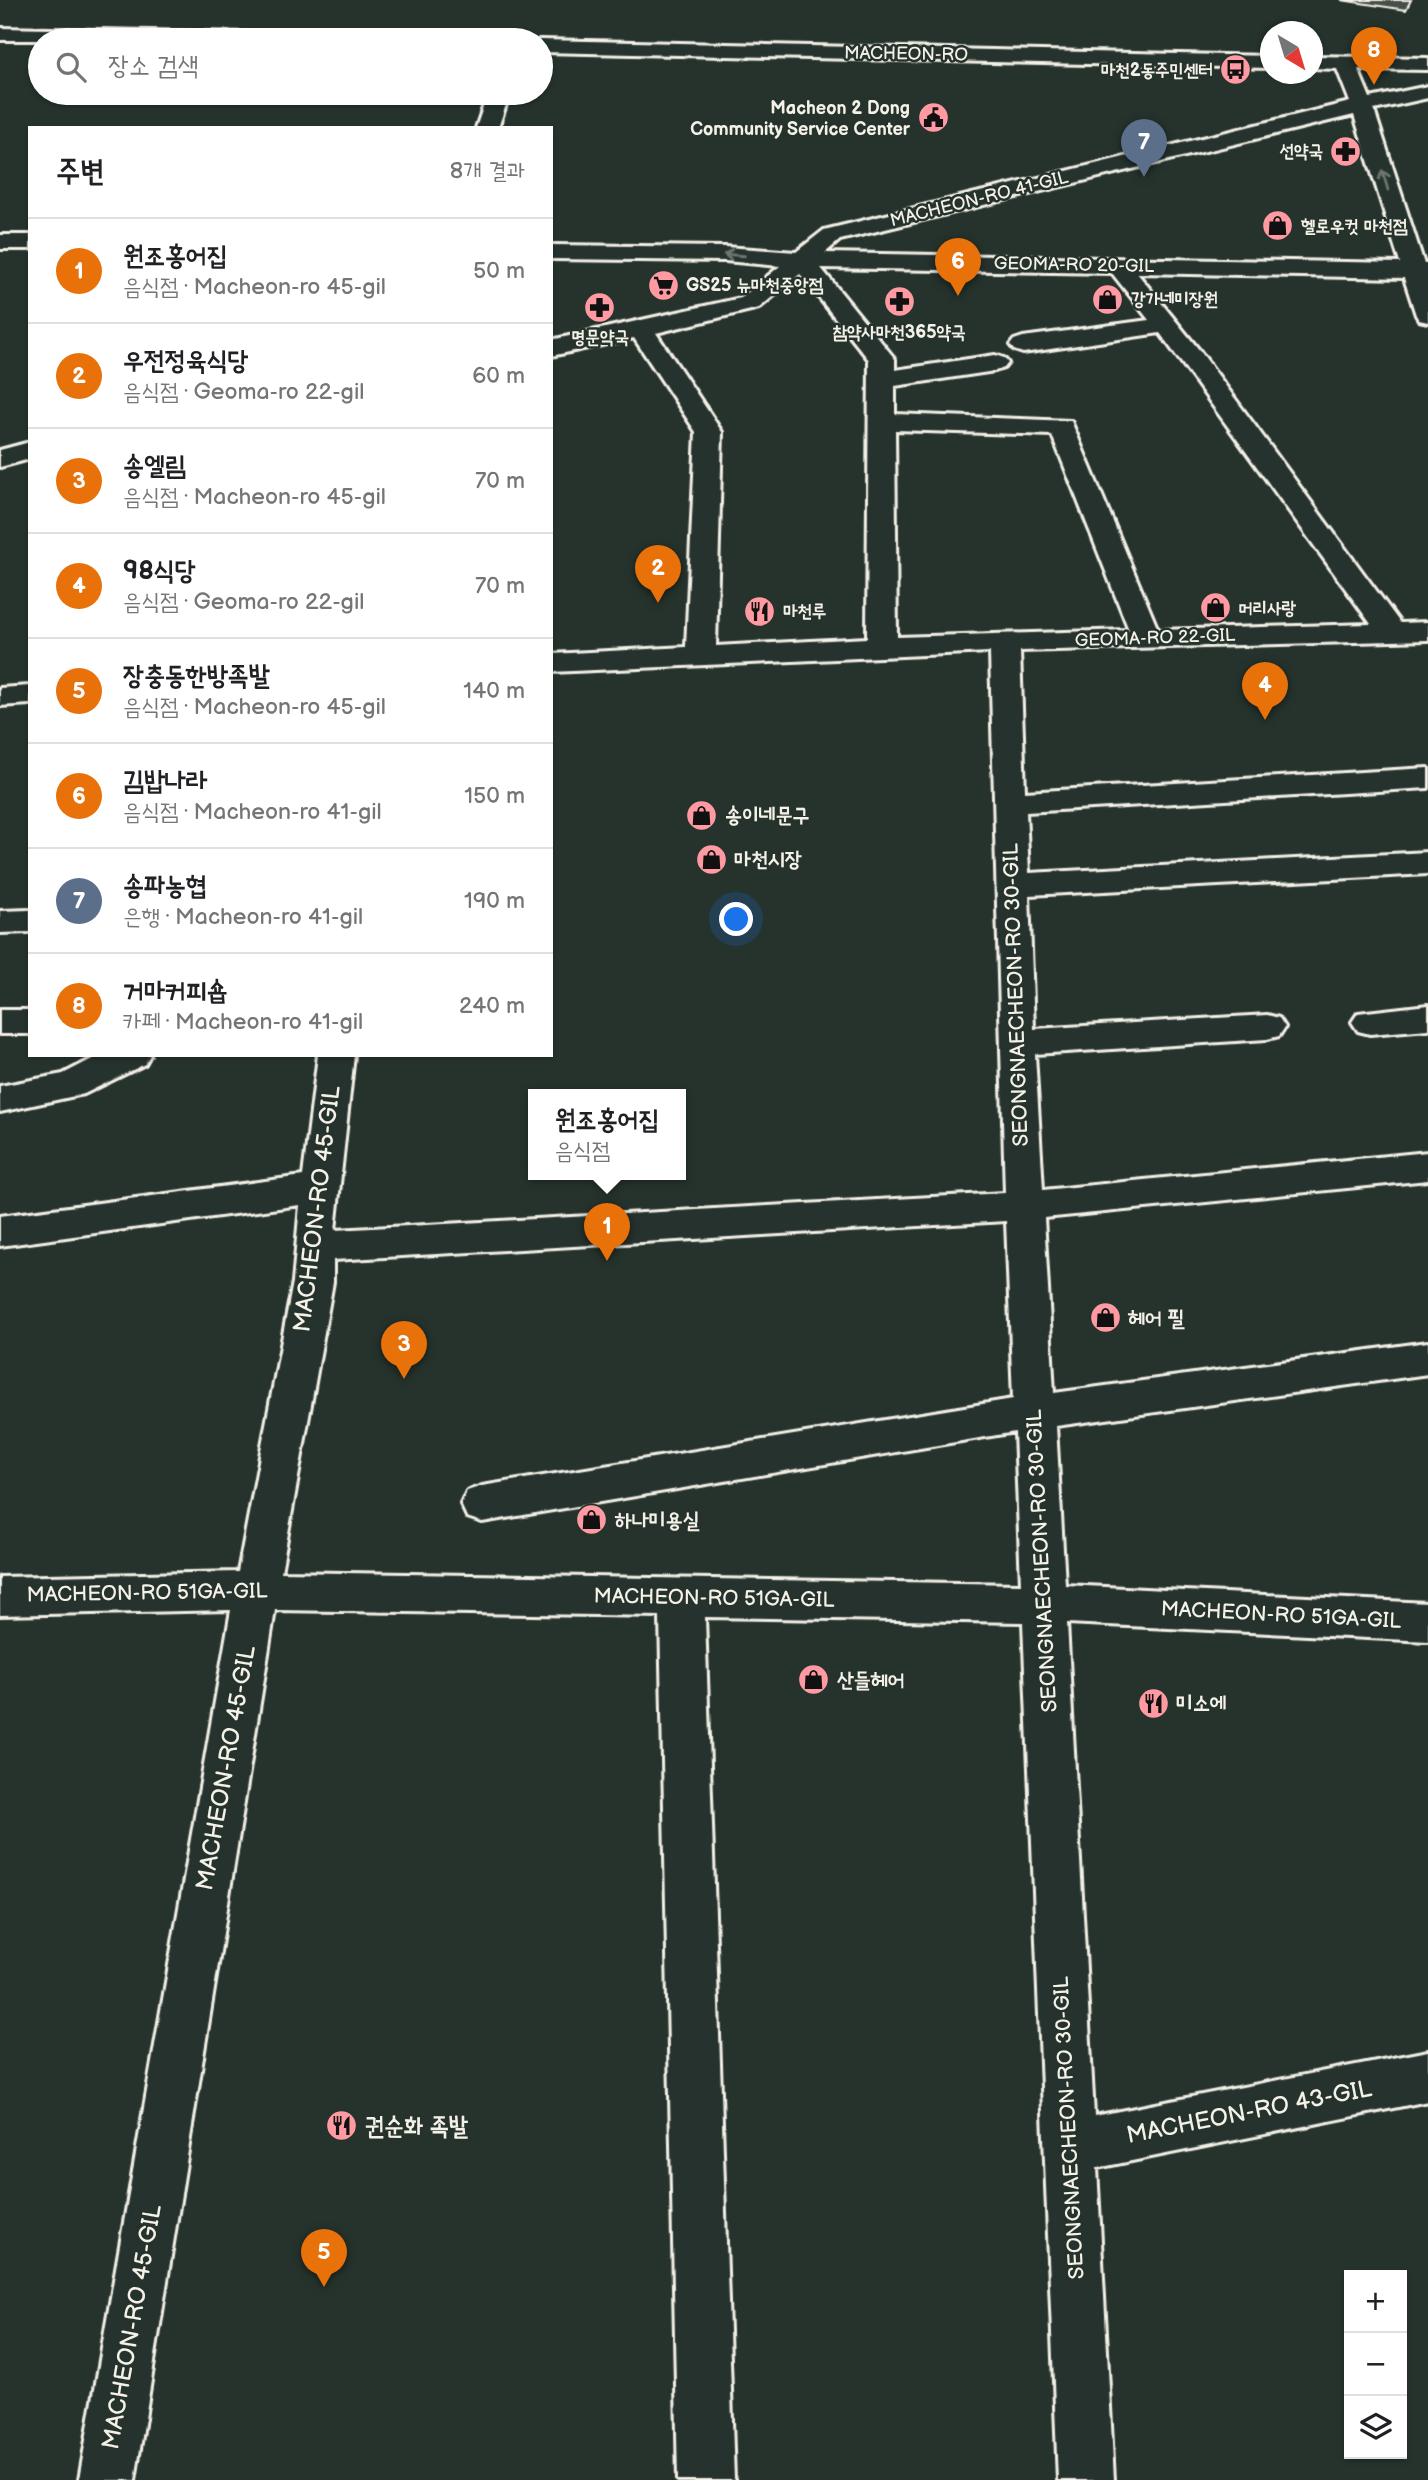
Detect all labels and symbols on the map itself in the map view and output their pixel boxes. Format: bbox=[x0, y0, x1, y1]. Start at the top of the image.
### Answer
north arrow bbox=[1260, 21, 1323, 84]
pin: 8 bbox=[1351, 27, 1397, 85]
street label: MACHEON-RO bbox=[844, 42, 968, 66]
bus stop icon: 마천2동주민센터 bbox=[1219, 53, 1253, 87]
place label: 마천2동주민센터 bbox=[1101, 60, 1213, 81]
place label: Macheon 2 Dong Community Service Center bbox=[690, 98, 911, 140]
public building icon: Macheon 2 Dong Community Service Center bbox=[916, 101, 950, 135]
pin: 7 bbox=[1121, 119, 1167, 177]
pharmacy icon: 선약국 bbox=[1329, 134, 1363, 168]
place label: 선약국 bbox=[1280, 141, 1323, 162]
street label: MACHEON-RO 41-GIL bbox=[888, 167, 1071, 231]
one-way arrow bbox=[1378, 169, 1391, 191]
shop icon: 헬로우컷 마천점 bbox=[1261, 209, 1295, 243]
place label: 헬로우컷 마천점 bbox=[1301, 216, 1408, 237]
pin: 6 bbox=[935, 238, 981, 296]
one-way arrow bbox=[723, 248, 746, 261]
street label: GEOMA-RO 20-GIL bbox=[994, 253, 1155, 277]
supermarket icon: GS25 뉴마천중앙점 bbox=[646, 268, 680, 302]
place label: GS25 뉴마천중앙점 bbox=[686, 275, 824, 296]
shop icon: 강가네미장원 bbox=[1091, 282, 1125, 316]
pharmacy icon: 참약사마천365약국 bbox=[882, 285, 916, 319]
place label: 강가네미장원 bbox=[1131, 289, 1218, 310]
pharmacy icon: 명문약국 bbox=[583, 290, 617, 324]
place label: 참약사마천365약국 bbox=[832, 322, 966, 343]
place label: 명문약국 bbox=[571, 327, 629, 348]
pin: 2 bbox=[635, 545, 681, 603]
shop icon: 머리사랑 bbox=[1198, 591, 1232, 625]
restaurant icon: 마천루 bbox=[743, 594, 777, 628]
place label: 머리사랑 bbox=[1238, 598, 1296, 619]
place label: 마천루 bbox=[783, 601, 826, 622]
street label: GEOMA-RO 22-GIL bbox=[1074, 625, 1236, 651]
pin: 4 bbox=[1242, 662, 1288, 720]
shop icon: 송이네문구 bbox=[685, 798, 719, 832]
place label: 송이네문구 bbox=[725, 803, 810, 828]
shop icon: 마천시장 bbox=[694, 842, 728, 876]
street label: SEONGNAECHEON-RO 30-GIL bbox=[998, 843, 1034, 1147]
place label: 마천시장 bbox=[734, 847, 802, 872]
your location bbox=[719, 902, 753, 936]
street label: MACHEON-RO 45-GIL bbox=[287, 1084, 347, 1334]
pin: 1 bbox=[584, 1203, 630, 1261]
shop icon: 헤어 필 bbox=[1088, 1301, 1122, 1335]
place label: 헤어 필 bbox=[1127, 1306, 1185, 1331]
pin: 3 bbox=[381, 1321, 427, 1379]
street label: SEONGNAECHEON-RO 30-GIL bbox=[1022, 1409, 1062, 1713]
shop icon: 하나미용실 bbox=[575, 1503, 609, 1537]
place label: 하나미용실 bbox=[614, 1508, 700, 1533]
street label: MACHEON-RO 51GA-GIL bbox=[26, 1578, 268, 1608]
street label: MACHEON-RO 51GA-GIL bbox=[593, 1583, 835, 1613]
street label: MACHEON-RO 51GA-GIL bbox=[1160, 1596, 1402, 1634]
street label: MACHEON-RO 45-GIL bbox=[190, 1643, 262, 1893]
shop icon: 산들헤어 bbox=[797, 1663, 831, 1697]
place label: 산들헤어 bbox=[837, 1668, 905, 1693]
restaurant icon: 미소에 bbox=[1136, 1686, 1170, 1720]
place label: 미소에 bbox=[1176, 1691, 1227, 1716]
street label: SEONGNAECHEON-RO 30-GIL bbox=[1049, 1976, 1089, 2280]
street label: MACHEON-RO 43-GIL bbox=[1124, 2074, 1374, 2150]
restaurant icon: 권순화 족발 bbox=[325, 2109, 359, 2143]
place label: 권순화 족발 bbox=[365, 2112, 469, 2141]
street label: MACHEON-RO 45-GIL bbox=[96, 2202, 168, 2452]
pin: 5 bbox=[301, 2229, 347, 2287]

